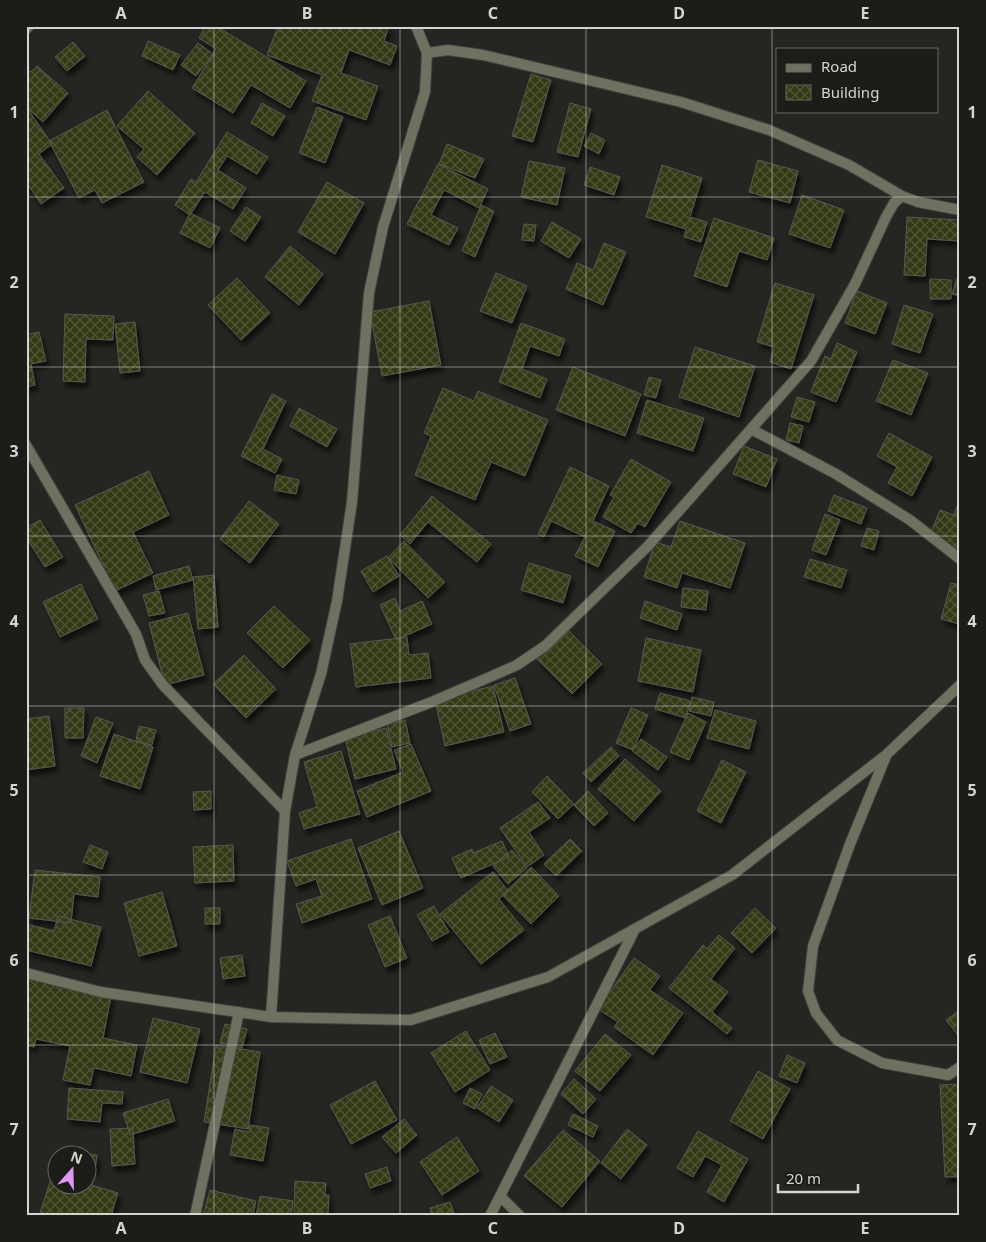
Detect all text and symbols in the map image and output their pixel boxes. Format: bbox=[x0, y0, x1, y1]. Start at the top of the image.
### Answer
text: A bbox=[115, 2, 127, 24]
text: B bbox=[302, 2, 312, 24]
text: C bbox=[488, 2, 498, 24]
text: D bbox=[673, 2, 685, 24]
text: E bbox=[861, 2, 870, 24]
legend bbox=[776, 48, 938, 112]
text: Road bbox=[821, 56, 857, 76]
text: Building bbox=[821, 82, 879, 102]
text: 1 bbox=[9, 101, 19, 123]
text: 1 bbox=[967, 101, 977, 123]
text: 2 bbox=[9, 271, 19, 293]
text: 2 bbox=[967, 271, 977, 293]
text: 3 bbox=[9, 440, 19, 462]
text: 3 bbox=[967, 440, 977, 462]
text: 4 bbox=[9, 610, 19, 632]
text: 4 bbox=[967, 610, 977, 632]
text: 5 bbox=[9, 779, 19, 801]
text: 5 bbox=[967, 779, 977, 801]
text: 6 bbox=[9, 949, 19, 971]
text: 6 bbox=[967, 949, 977, 971]
text: 7 bbox=[9, 1118, 19, 1140]
text: 7 bbox=[967, 1118, 977, 1140]
north arrow bbox=[48, 1144, 98, 1194]
text: N bbox=[68, 1146, 85, 1168]
scale bar bbox=[778, 1162, 858, 1194]
text: 20 m bbox=[786, 1168, 821, 1188]
text: A bbox=[115, 1217, 127, 1239]
text: B bbox=[302, 1217, 312, 1239]
text: C bbox=[488, 1217, 498, 1239]
text: D bbox=[673, 1217, 685, 1239]
text: E bbox=[861, 1217, 870, 1239]

